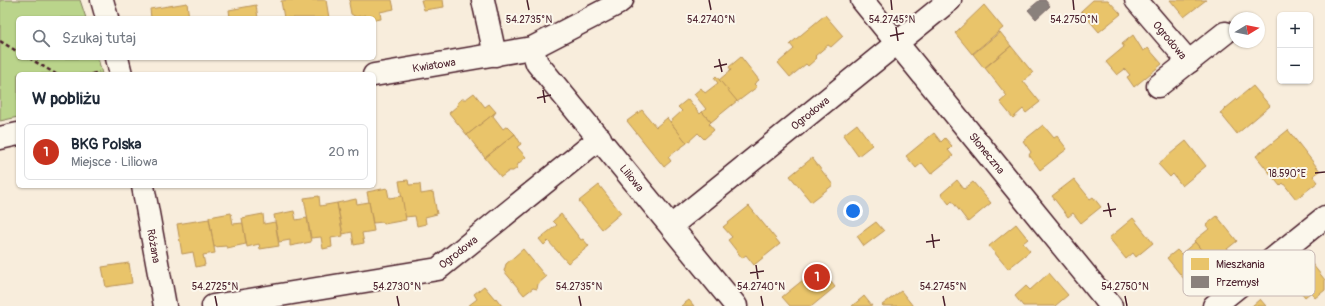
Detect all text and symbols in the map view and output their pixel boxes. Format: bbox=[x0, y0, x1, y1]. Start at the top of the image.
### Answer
north arrow bbox=[1229, 12, 1265, 48]
map controls bbox=[1277, 12, 1313, 84]
button: + bbox=[1277, 12, 1313, 48]
text: 54.2735°N bbox=[506, 14, 552, 26]
text: 54.2740°N bbox=[687, 14, 735, 26]
text: 54.2745°N bbox=[869, 14, 916, 26]
text: 54.2750°N bbox=[1050, 14, 1098, 26]
search box bbox=[16, 16, 376, 60]
street label: Ogrodowa bbox=[1150, 19, 1189, 62]
icon: search bbox=[30, 27, 52, 49]
text: Szukaj tutaj bbox=[62, 29, 136, 48]
button: − bbox=[1277, 48, 1313, 84]
street label: Kwiatowa bbox=[412, 56, 457, 75]
text: W pobliżu bbox=[32, 88, 100, 109]
street label: Ogrodowa bbox=[788, 94, 832, 133]
street label: Słoneczna bbox=[966, 130, 1007, 177]
text: BKG Polska bbox=[71, 135, 142, 154]
text: 1 bbox=[43, 144, 49, 160]
text: 20 m bbox=[328, 144, 359, 160]
text: Miejsce · Liliowa bbox=[71, 154, 157, 170]
street label: Liliowa bbox=[617, 162, 646, 194]
text: 18.590°E bbox=[1268, 168, 1306, 180]
your location bbox=[843, 201, 863, 221]
street label: Różana bbox=[144, 228, 163, 264]
street label: Ogrodowa bbox=[436, 233, 480, 272]
legend bbox=[1183, 250, 1315, 296]
text: Mieszkania bbox=[1216, 258, 1265, 271]
pin: 1 bbox=[804, 262, 830, 292]
text: Przemysł bbox=[1216, 276, 1259, 289]
text: 54.2725°N bbox=[192, 281, 238, 293]
text: 54.2730°N bbox=[373, 281, 421, 293]
text: 54.2735°N bbox=[556, 281, 602, 293]
text: 54.2740°N bbox=[737, 281, 785, 293]
text: 54.2745°N bbox=[920, 281, 967, 293]
text: 54.2750°N bbox=[1101, 281, 1149, 293]

